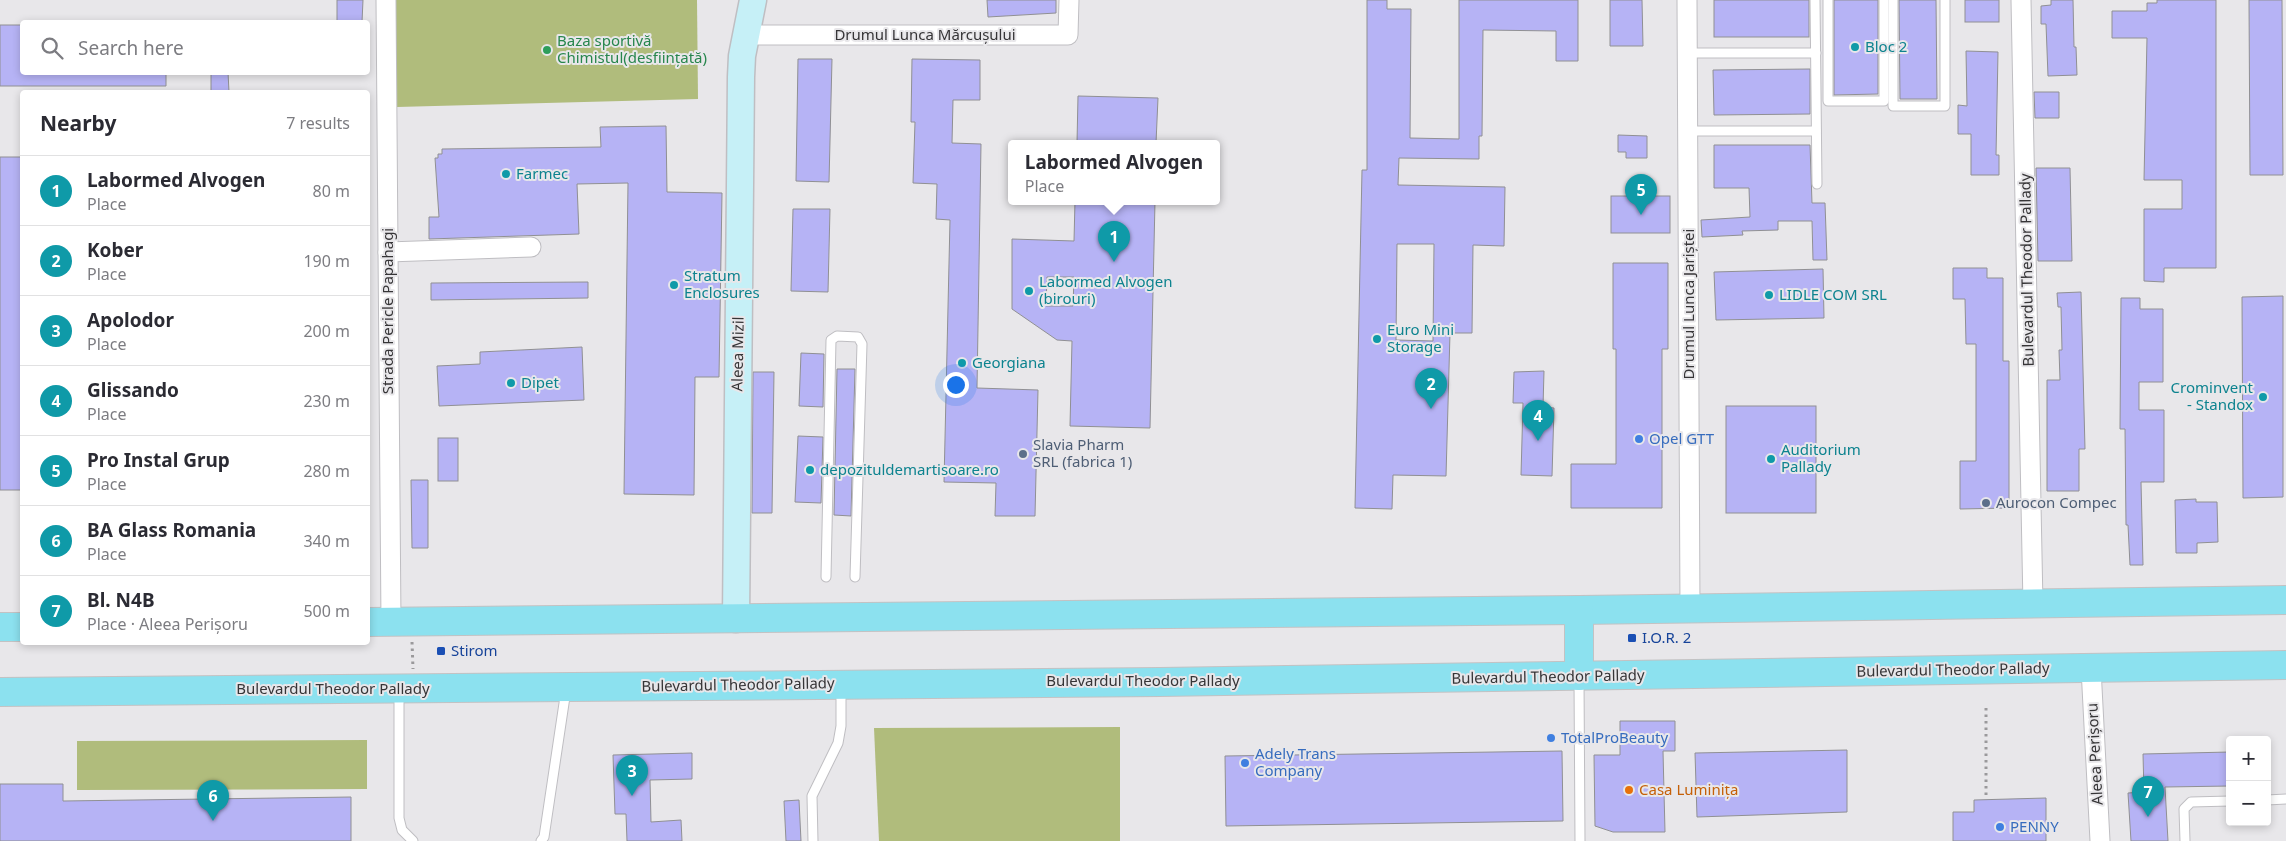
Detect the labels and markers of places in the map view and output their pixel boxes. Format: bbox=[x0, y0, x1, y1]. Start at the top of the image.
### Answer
place label: Baza sportivă Chimistul(desființată) bbox=[557, 30, 707, 67]
place label: Bloc 2 bbox=[1865, 36, 1907, 56]
marker: Bloc 2 bbox=[1849, 41, 1861, 53]
marker: Baza sportivă Chimistul(desființată) bbox=[541, 44, 553, 56]
place label: Farmec bbox=[516, 163, 568, 183]
marker: Farmec bbox=[500, 168, 512, 180]
pin: 5 bbox=[1625, 174, 1657, 215]
pin: 1 bbox=[1098, 221, 1130, 262]
place label: Stratum Enclosures bbox=[684, 265, 760, 302]
place label: Labormed Alvogen (birouri) bbox=[1039, 271, 1173, 308]
marker: Stratum Enclosures bbox=[668, 279, 680, 291]
place label: LIDLE COM SRL bbox=[1779, 284, 1887, 304]
marker: Labormed Alvogen (birouri) bbox=[1023, 285, 1035, 297]
marker: LIDLE COM SRL bbox=[1763, 289, 1775, 301]
place label: Euro Mini Storage bbox=[1387, 319, 1454, 356]
marker: Euro Mini Storage bbox=[1371, 333, 1383, 345]
place label: Georgiana bbox=[972, 352, 1046, 372]
marker: Georgiana bbox=[956, 357, 968, 369]
pin: 2 bbox=[1415, 368, 1447, 409]
place label: Dipet bbox=[521, 372, 560, 392]
marker: Dipet bbox=[505, 377, 517, 389]
place label: Crominvent - Standox bbox=[2171, 377, 2254, 414]
marker: Crominvent - Standox bbox=[2257, 391, 2269, 403]
pin: 4 bbox=[1522, 400, 1554, 441]
place label: Opel GTT bbox=[1649, 428, 1715, 448]
marker: Opel GTT bbox=[1633, 433, 1645, 445]
place label: Slavia Pharm SRL (fabrica 1) bbox=[1033, 434, 1132, 471]
place label: Auditorium Pallady bbox=[1781, 439, 1861, 476]
marker: Slavia Pharm SRL (fabrica 1) bbox=[1017, 448, 1029, 460]
marker: Auditorium Pallady bbox=[1765, 453, 1777, 465]
place label: depozituldemartisoare.ro bbox=[820, 459, 999, 479]
marker: depozituldemartisoare.ro bbox=[804, 464, 816, 476]
place label: Aurocon Compec bbox=[1996, 492, 2117, 512]
marker: Aurocon Compec bbox=[1980, 497, 1992, 509]
place label: I.O.R. 2 bbox=[1642, 627, 1691, 647]
marker: I.O.R. 2 bbox=[1626, 632, 1638, 644]
place label: Stirom bbox=[451, 640, 498, 660]
marker: Stirom bbox=[435, 645, 447, 657]
place label: TotalProBeauty bbox=[1561, 727, 1668, 747]
marker: TotalProBeauty bbox=[1545, 732, 1557, 744]
place label: Adely Trans Company bbox=[1255, 743, 1336, 780]
pin: 3 bbox=[616, 755, 648, 796]
marker: Adely Trans Company bbox=[1239, 757, 1251, 769]
pin: 7 bbox=[2132, 776, 2164, 817]
place label: Casa Luminița bbox=[1639, 779, 1738, 799]
pin: 6 bbox=[197, 780, 229, 821]
marker: Casa Luminița bbox=[1623, 784, 1635, 796]
place label: PENNY bbox=[2010, 816, 2059, 836]
marker: PENNY bbox=[1994, 821, 2006, 833]

